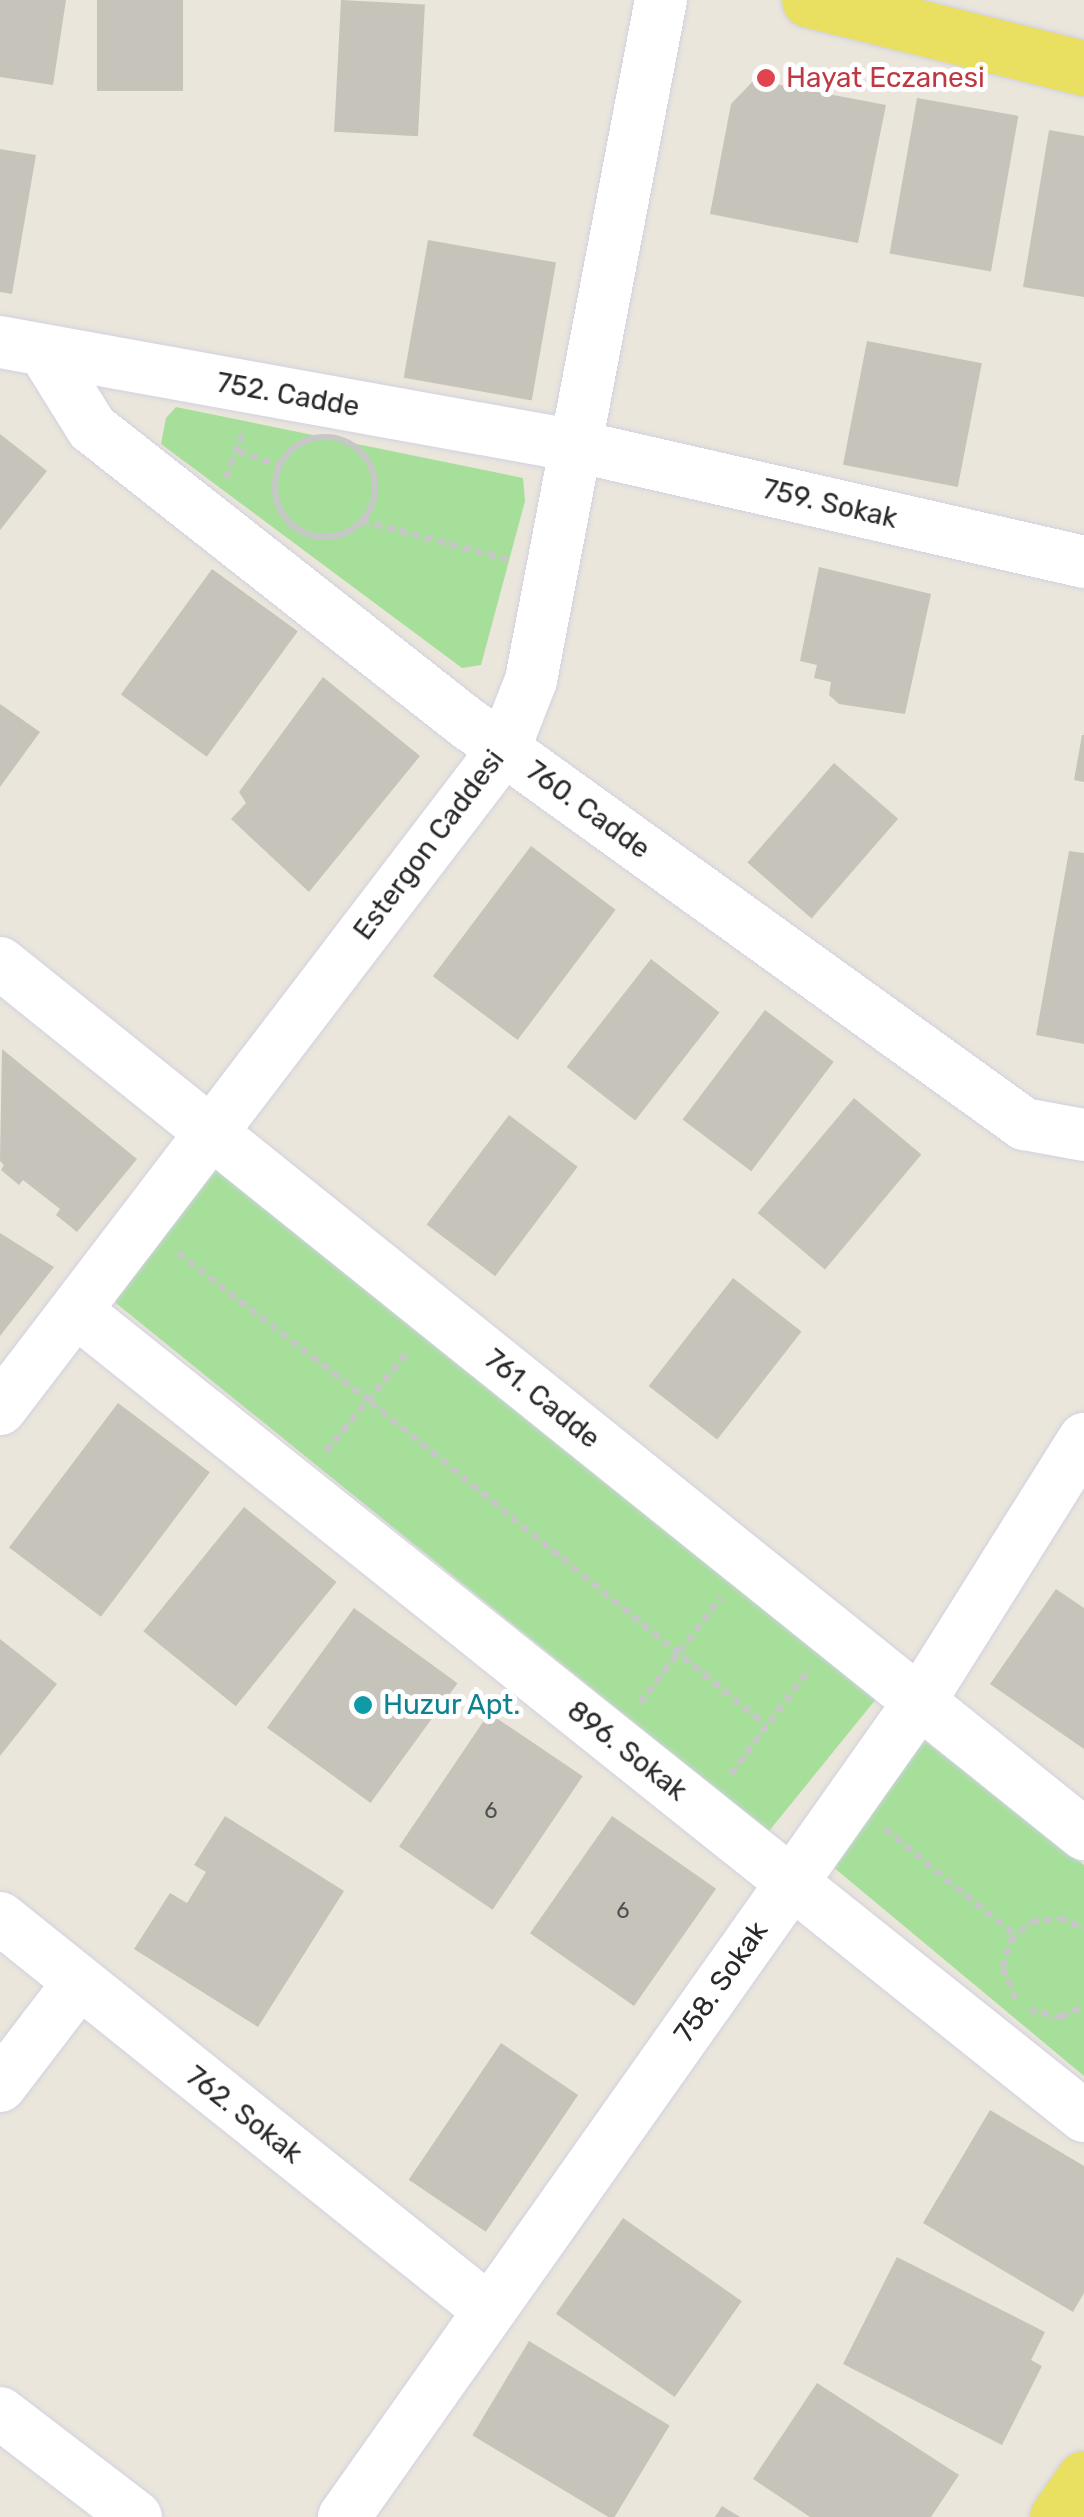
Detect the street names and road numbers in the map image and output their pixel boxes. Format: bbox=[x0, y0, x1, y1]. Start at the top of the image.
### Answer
street label: 752. Cadde bbox=[214, 366, 362, 424]
street label: 759. Sokak bbox=[759, 472, 901, 536]
street label: Estergon Caddesi bbox=[347, 743, 511, 947]
street label: 760. Cadde bbox=[520, 754, 656, 866]
street label: 761. Cadde bbox=[478, 1342, 606, 1456]
street label: 896. Sokak bbox=[561, 1694, 693, 1808]
street label: 758. Sokak bbox=[667, 1915, 775, 2049]
street label: 762. Sokak bbox=[179, 2059, 309, 2171]

